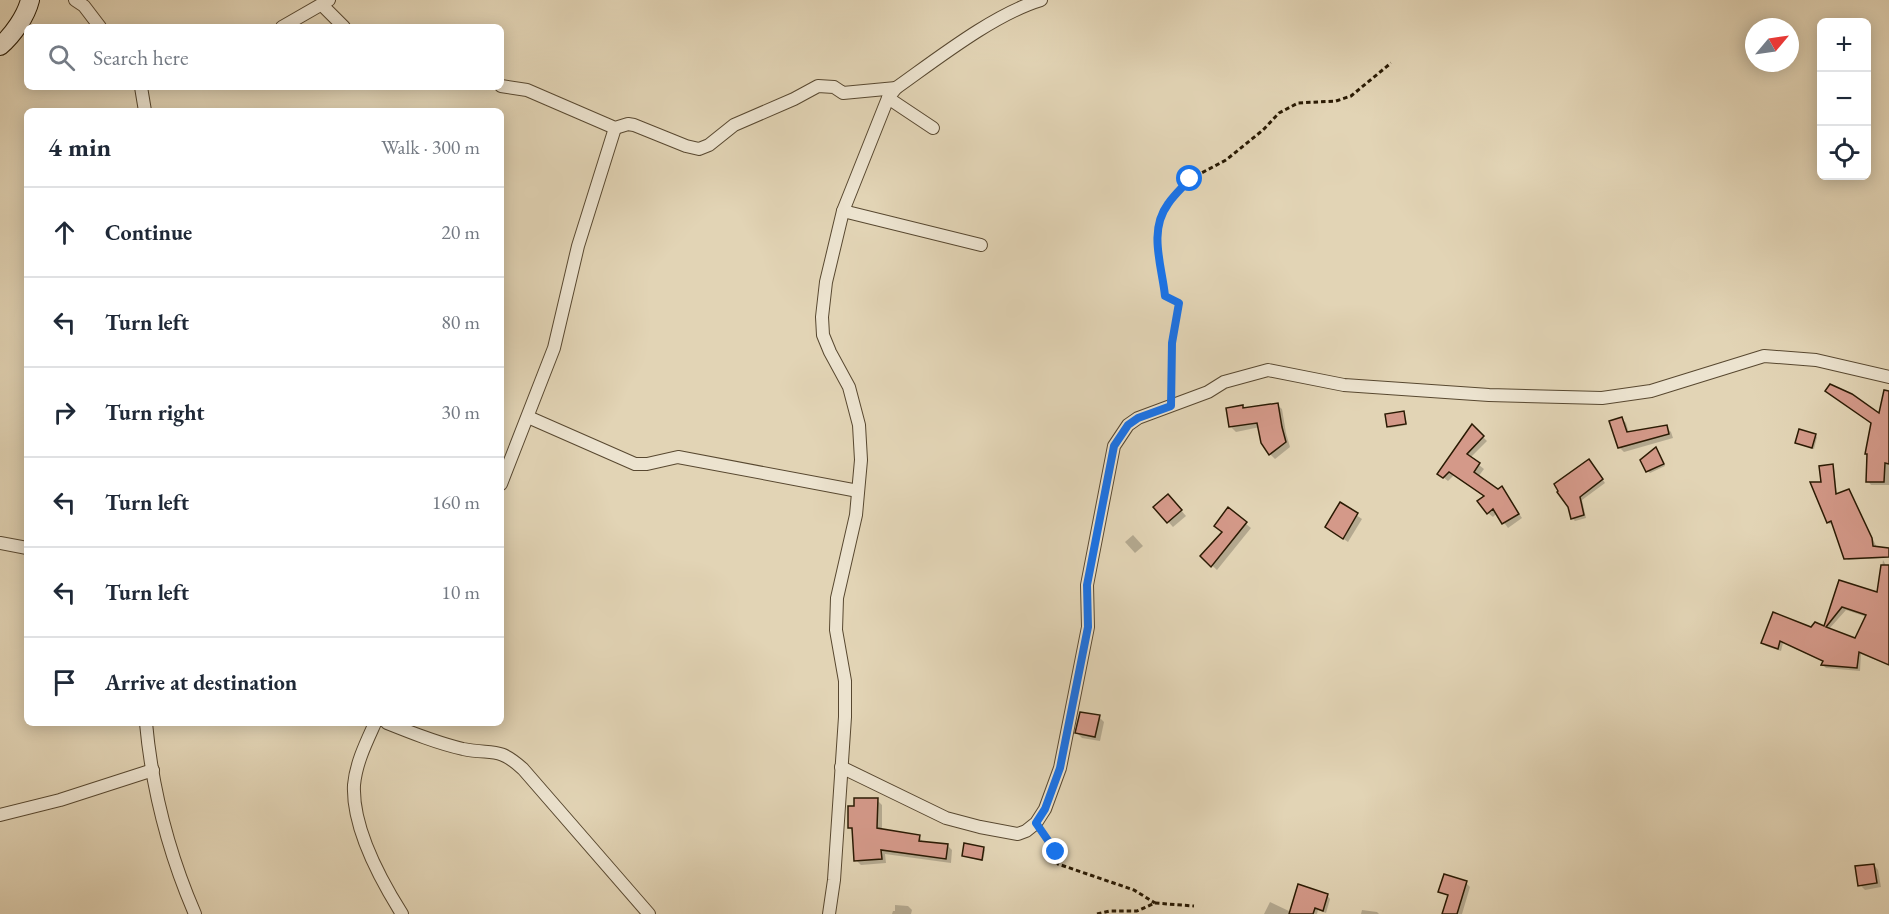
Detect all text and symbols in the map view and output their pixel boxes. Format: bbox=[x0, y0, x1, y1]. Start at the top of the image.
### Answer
north arrow bbox=[1745, 18, 1799, 72]
map controls bbox=[1817, 18, 1871, 180]
button: + bbox=[1817, 18, 1871, 72]
search box bbox=[24, 24, 504, 90]
icon: search bbox=[45, 41, 78, 74]
text: Search here bbox=[93, 43, 188, 72]
button: − bbox=[1817, 72, 1871, 126]
button: locate bbox=[1817, 126, 1871, 180]
text: 4 min bbox=[48, 130, 111, 164]
text: Walk · 300 m bbox=[381, 134, 480, 160]
route start bbox=[1176, 165, 1202, 191]
icon: ahead bbox=[48, 216, 81, 249]
text: Continue bbox=[105, 218, 192, 247]
text: 20 m bbox=[441, 219, 480, 245]
icon: left bbox=[48, 306, 81, 339]
text: Turn left bbox=[105, 308, 189, 337]
text: 80 m bbox=[441, 309, 480, 335]
icon: right bbox=[48, 396, 81, 429]
text: Turn right bbox=[105, 398, 204, 427]
text: 30 m bbox=[441, 399, 480, 425]
icon: left bbox=[48, 486, 81, 519]
text: Turn left bbox=[105, 488, 189, 517]
text: 160 m bbox=[432, 489, 480, 515]
icon: left bbox=[48, 576, 81, 609]
text: Turn left bbox=[105, 578, 189, 607]
text: 10 m bbox=[441, 579, 480, 605]
icon: arrive bbox=[48, 666, 81, 699]
text: Arrive at destination bbox=[105, 668, 297, 697]
route end bbox=[1042, 838, 1068, 864]

